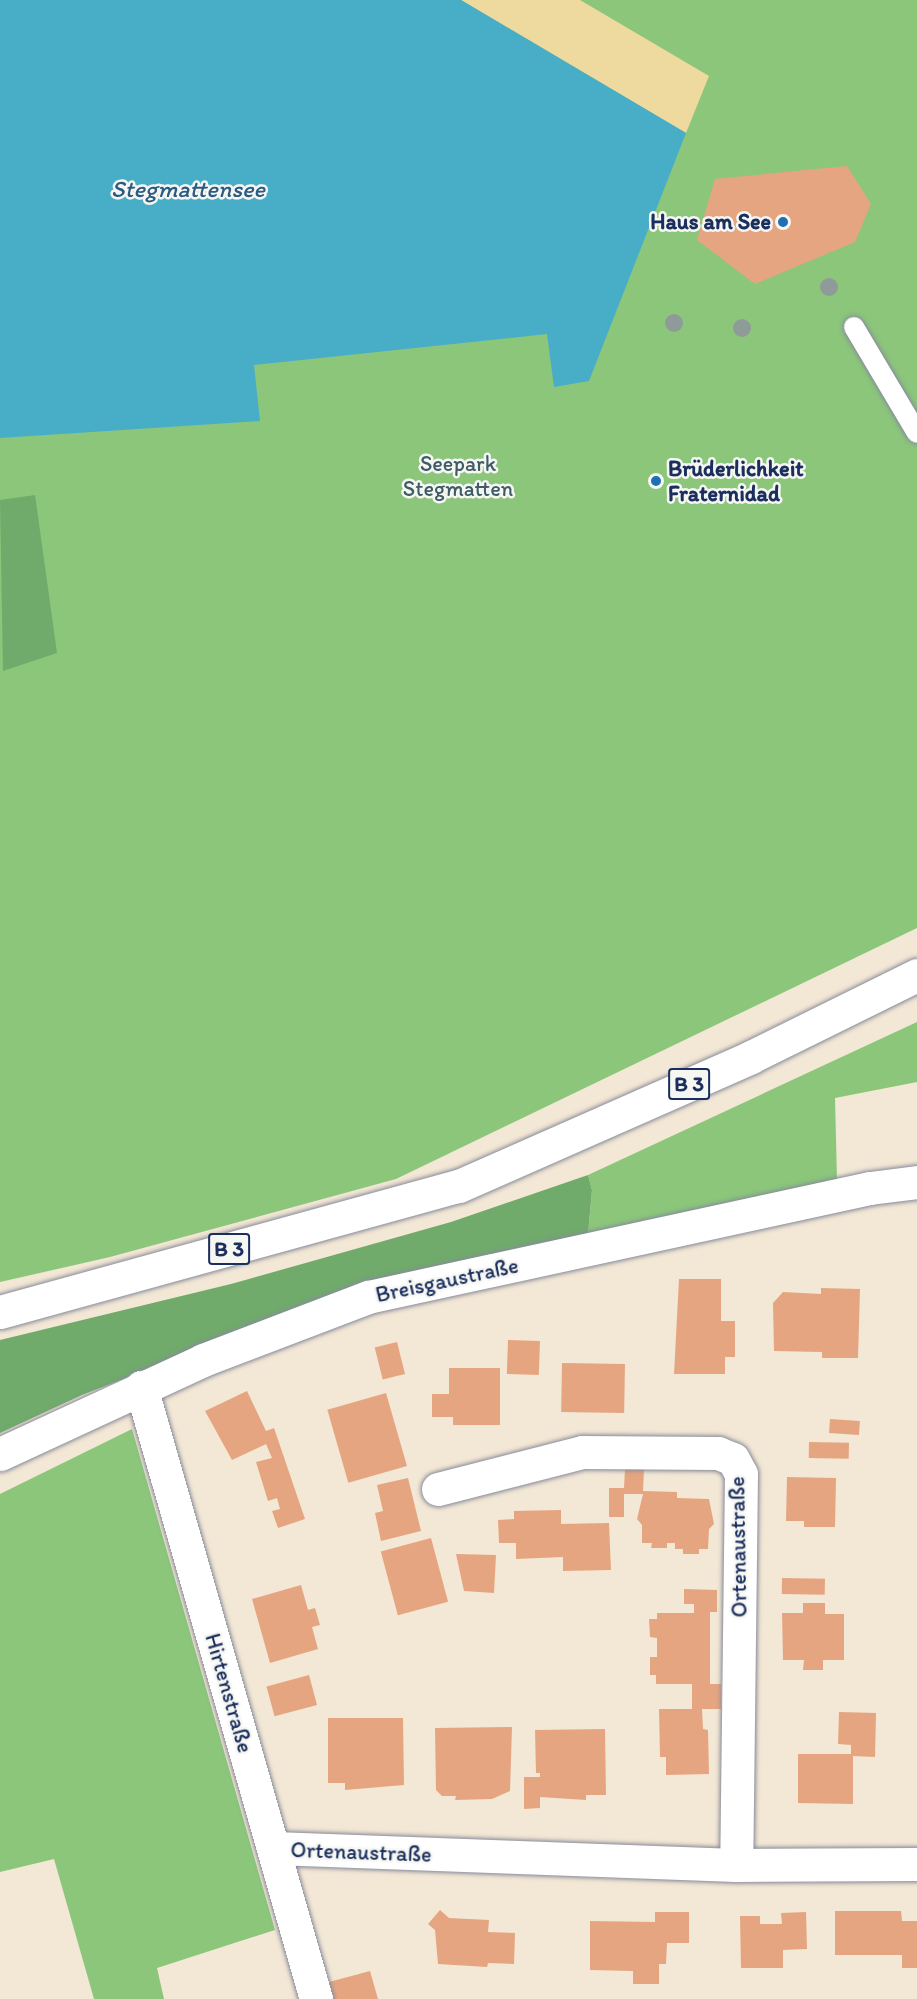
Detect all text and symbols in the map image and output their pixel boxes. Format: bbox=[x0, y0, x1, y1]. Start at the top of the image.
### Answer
water label: Stegmattensee bbox=[111, 175, 265, 203]
place label: Haus am See bbox=[649, 209, 771, 235]
marker: Haus am See bbox=[776, 215, 790, 229]
park label: Seepark Stegmatten bbox=[403, 450, 513, 502]
place label: Brüderlichkeit Fraternidad bbox=[668, 455, 804, 506]
marker: Brüderlichkeit Fraternidad bbox=[649, 474, 663, 488]
road number: B 3 bbox=[668, 1066, 710, 1102]
road number: B 3 bbox=[208, 1231, 250, 1267]
street label: Breisgaustraße bbox=[373, 1252, 521, 1308]
street label: Ortenaustraße bbox=[724, 1476, 752, 1618]
street label: Hirtenstraße bbox=[199, 1630, 259, 1756]
street label: Ortenaustraße bbox=[290, 1836, 432, 1868]

